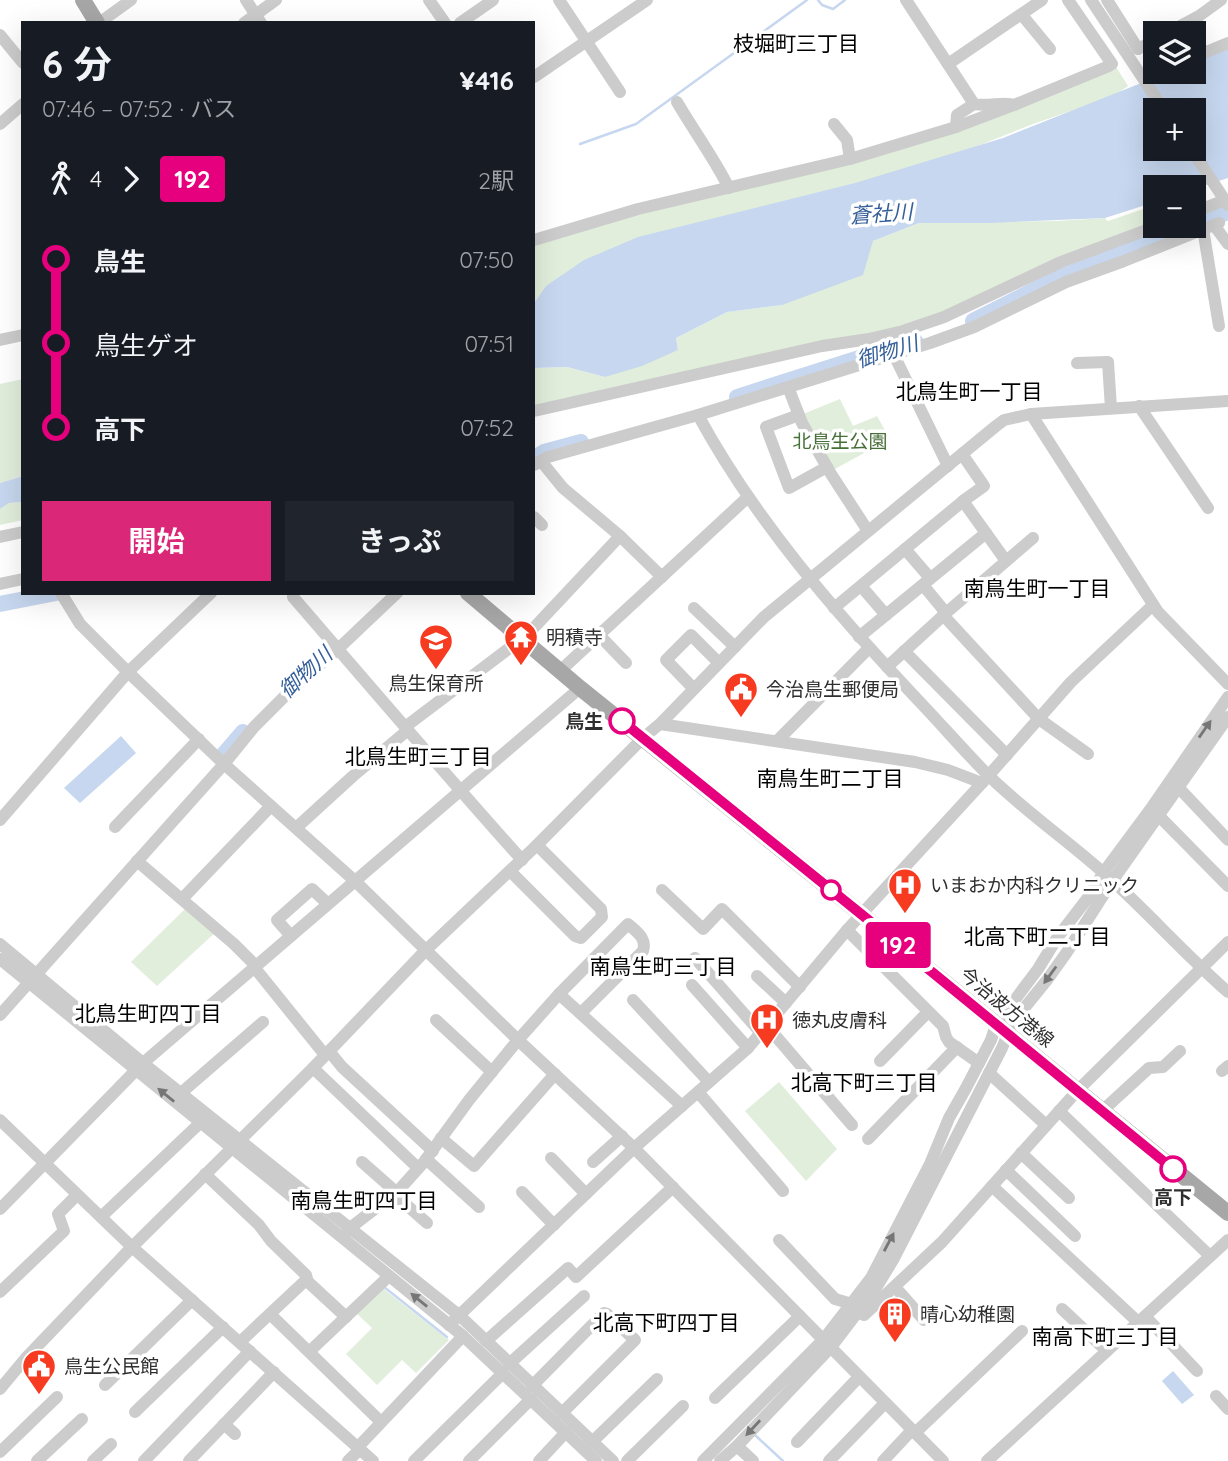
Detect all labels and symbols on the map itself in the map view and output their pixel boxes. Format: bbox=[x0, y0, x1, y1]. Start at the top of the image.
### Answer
district label: 枝堀町三丁目 bbox=[733, 30, 859, 56]
water label: 蒼社川 bbox=[849, 198, 915, 228]
water label: 御物川 bbox=[853, 329, 923, 373]
district label: 北鳥生町一丁目 bbox=[896, 378, 1043, 404]
park label: 北鳥生公園 bbox=[792, 429, 888, 453]
district label: 南鳥生町一丁目 bbox=[964, 575, 1111, 601]
temple icon: 明積寺 bbox=[502, 618, 540, 667]
school or university icon: 鳥生保育所 bbox=[417, 622, 455, 671]
place label: 明積寺 bbox=[546, 625, 603, 649]
water label: 御物川 bbox=[273, 640, 338, 703]
public building icon: 今治鳥生郵便局 bbox=[722, 670, 760, 719]
place label: 鳥生保育所 bbox=[388, 671, 484, 695]
place label: 今治鳥生郵便局 bbox=[766, 677, 899, 701]
marker: 鳥生 bbox=[609, 708, 635, 734]
place label: 鳥生 bbox=[565, 709, 603, 733]
one-way arrow bbox=[1198, 720, 1212, 738]
district label: 北鳥生町三丁目 bbox=[345, 743, 492, 769]
district label: 南鳥生町二丁目 bbox=[757, 765, 904, 791]
hospital icon: いまおか内科クリニック bbox=[886, 866, 924, 915]
place label: いまおか内科クリニック bbox=[930, 873, 1139, 897]
unlabelled marker bbox=[821, 880, 841, 900]
line badge: 192 bbox=[858, 922, 938, 968]
district label: 北高下町二丁目 bbox=[964, 923, 1111, 949]
district label: 南鳥生町三丁目 bbox=[590, 953, 737, 979]
street label: 今治波方港線 bbox=[955, 962, 1059, 1052]
one-way arrow bbox=[1044, 966, 1058, 984]
district label: 北鳥生町四丁目 bbox=[75, 1000, 222, 1026]
hospital icon: 徳丸皮膚科 bbox=[748, 1001, 786, 1050]
place label: 徳丸皮膚科 bbox=[792, 1008, 887, 1032]
district label: 北高下町三丁目 bbox=[791, 1069, 938, 1095]
one-way arrow bbox=[157, 1088, 175, 1103]
marker: 高下 bbox=[1160, 1156, 1186, 1182]
place label: 高下 bbox=[1154, 1185, 1192, 1209]
district label: 南鳥生町四丁目 bbox=[291, 1187, 438, 1213]
one-way arrow bbox=[883, 1233, 895, 1252]
one-way arrow bbox=[410, 1293, 427, 1308]
building icon: 晴心幼稚園 bbox=[876, 1295, 914, 1344]
place label: 晴心幼稚園 bbox=[920, 1302, 1015, 1326]
district label: 北高下町四丁目 bbox=[593, 1309, 740, 1335]
district label: 南高下町三丁目 bbox=[1032, 1323, 1179, 1349]
public building icon: 鳥生公民館 bbox=[20, 1347, 58, 1396]
place label: 鳥生公民館 bbox=[64, 1354, 159, 1378]
one-way arrow bbox=[745, 1419, 761, 1437]

